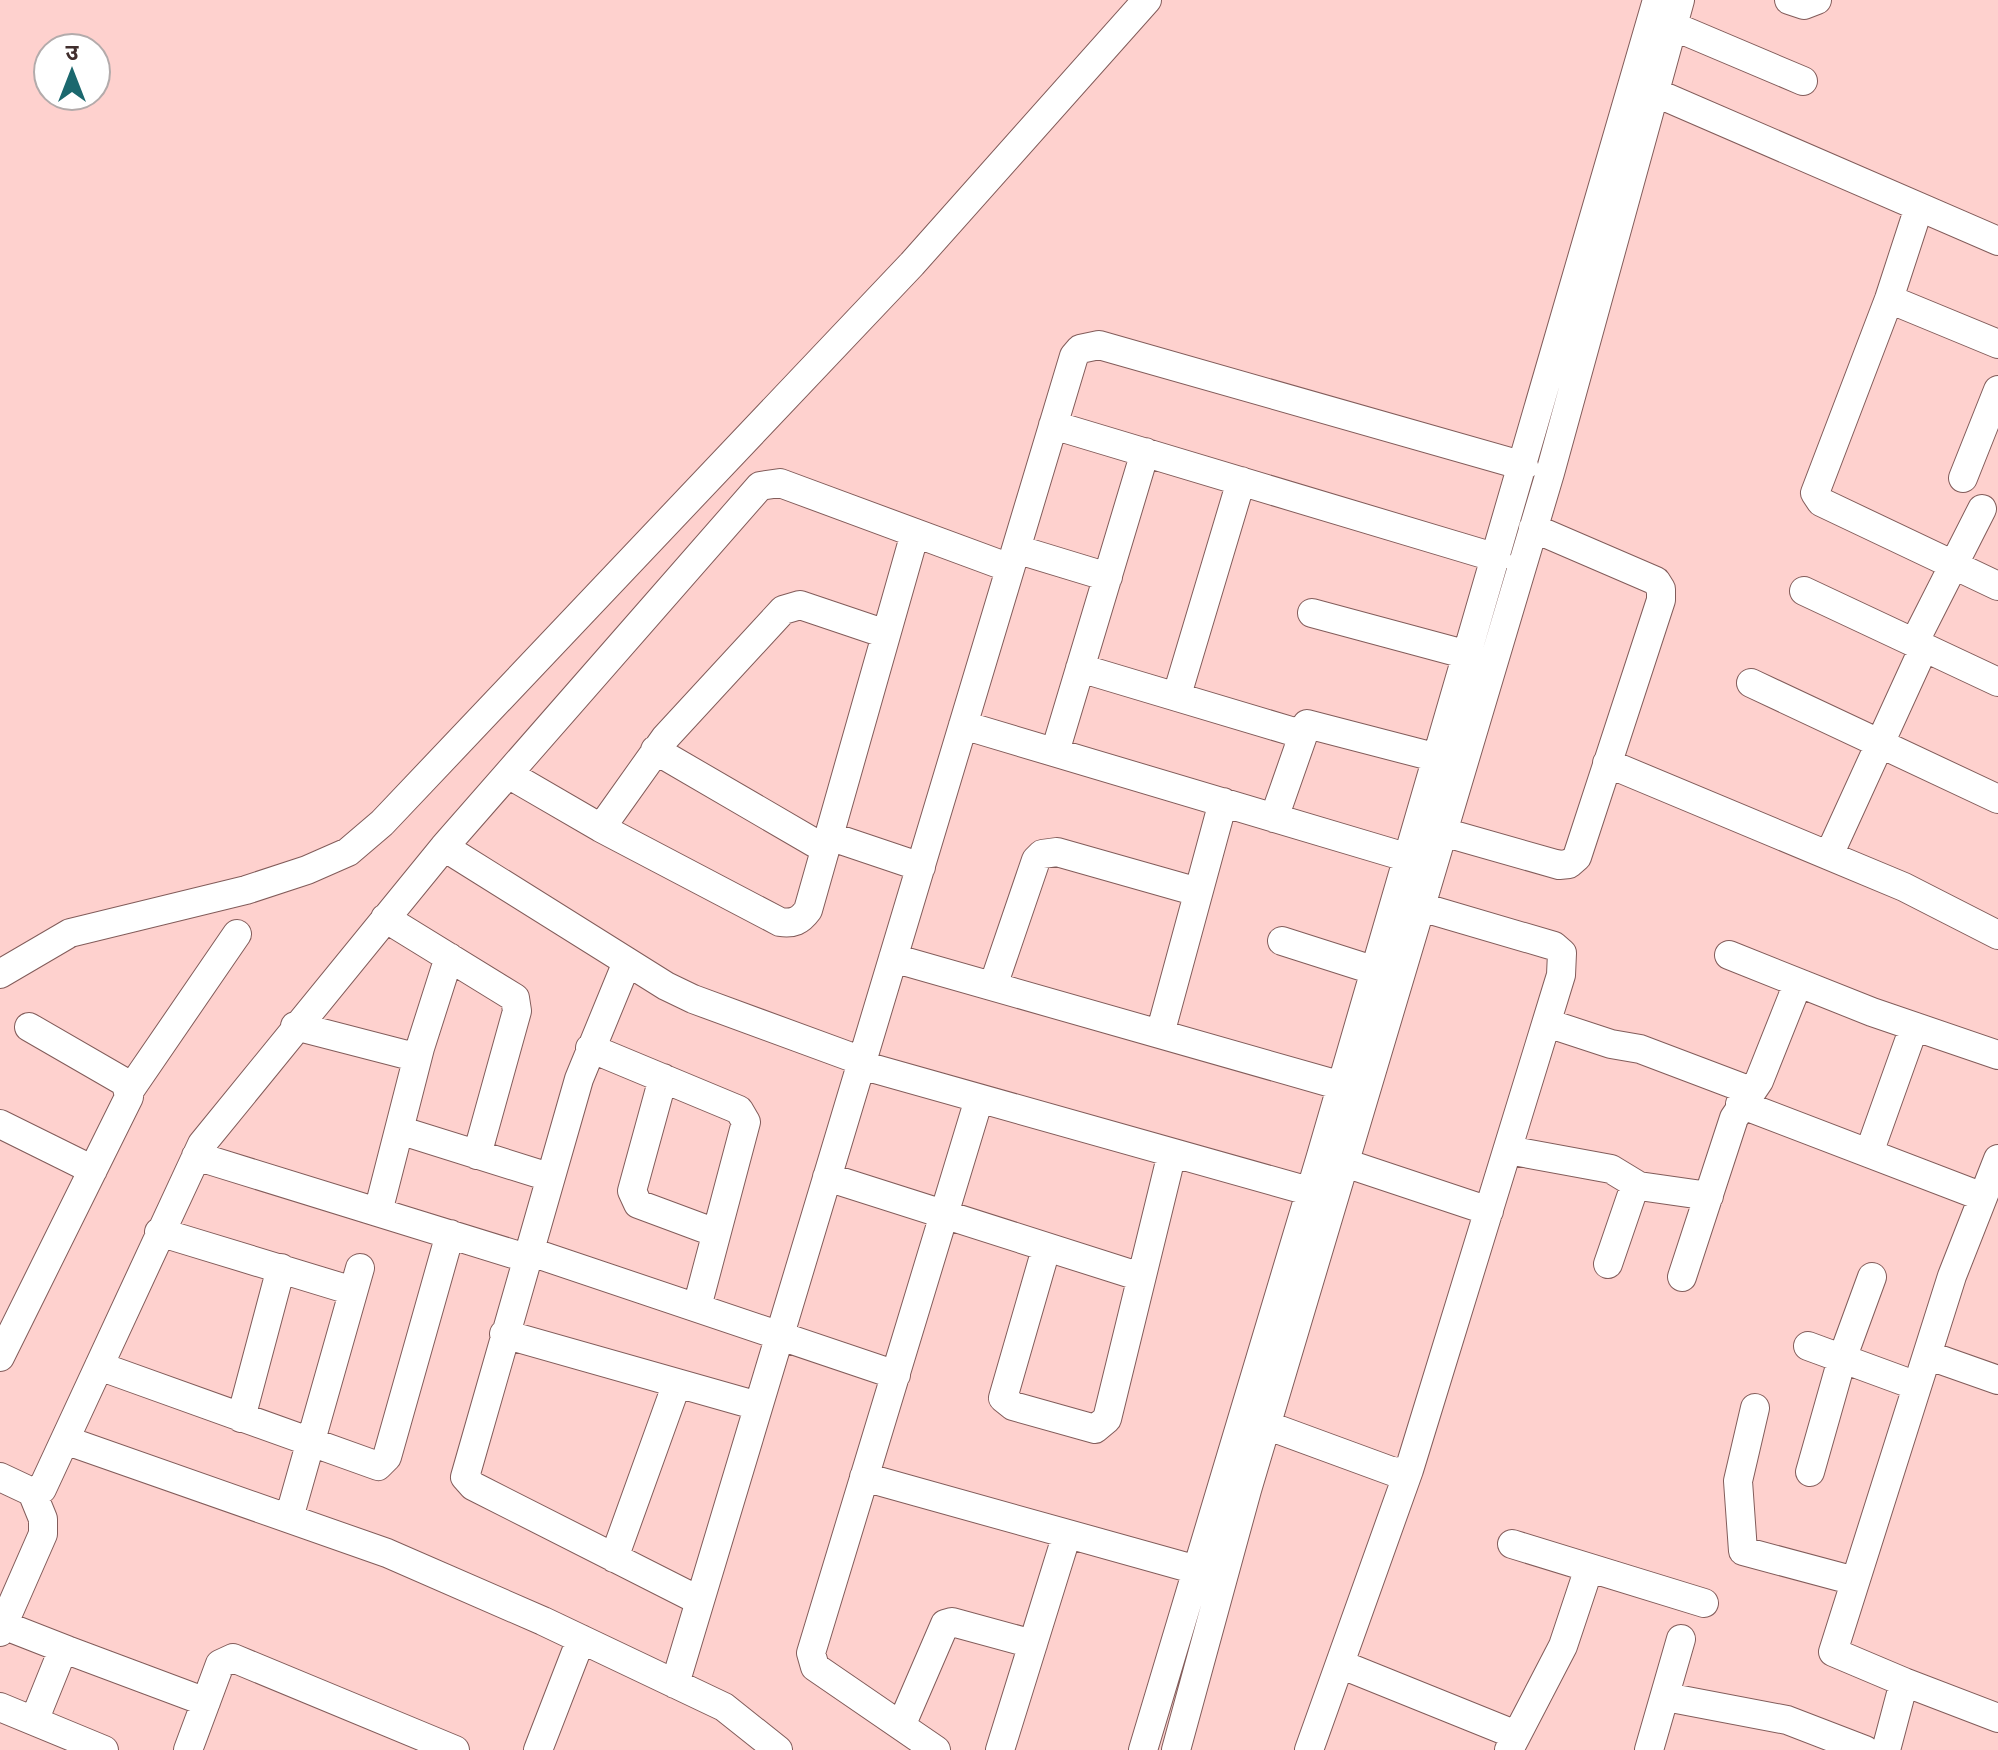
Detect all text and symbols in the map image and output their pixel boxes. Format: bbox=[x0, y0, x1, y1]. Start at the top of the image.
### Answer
north arrow bbox=[32, 32, 112, 112]
text: उ bbox=[66, 38, 80, 64]

